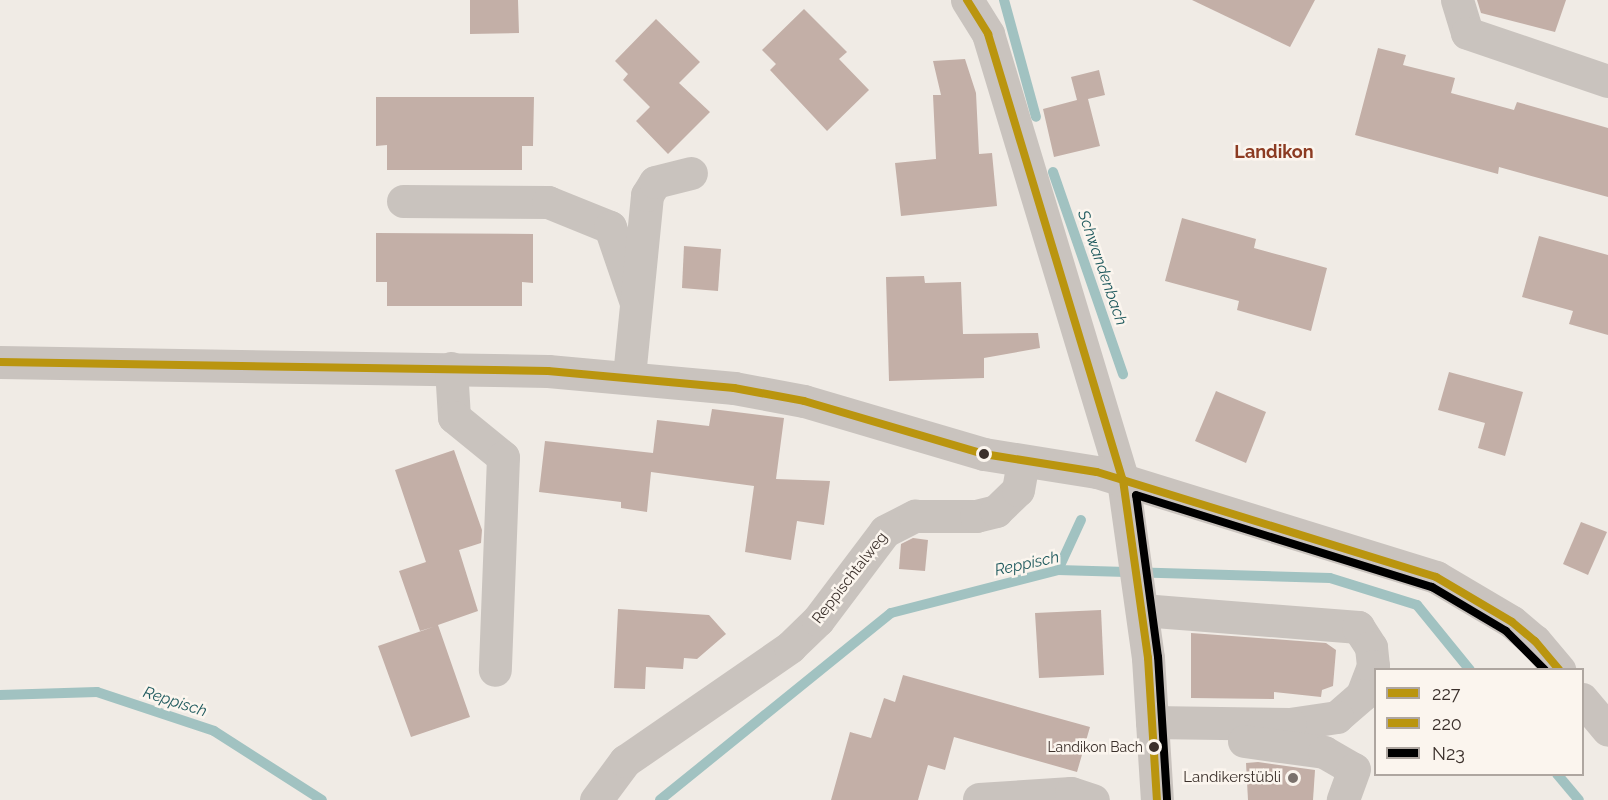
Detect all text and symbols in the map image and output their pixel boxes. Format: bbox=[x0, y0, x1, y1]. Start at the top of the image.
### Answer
district label: Landikon bbox=[1234, 141, 1314, 163]
water label: Schwandenbach bbox=[1073, 208, 1131, 328]
unlabelled marker bbox=[978, 448, 990, 460]
street label: Reppischtalweg bbox=[809, 529, 891, 627]
water label: Reppisch bbox=[993, 548, 1061, 580]
legend bbox=[1374, 668, 1584, 776]
water label: Reppisch bbox=[141, 683, 209, 721]
text: 227 bbox=[1432, 683, 1460, 704]
text: 220 bbox=[1432, 713, 1462, 734]
place label: Landikon Bach bbox=[1047, 739, 1143, 755]
marker: Landikon Bach bbox=[1148, 741, 1160, 753]
text: N23 bbox=[1432, 743, 1465, 764]
place label: Landikerstübli bbox=[1183, 769, 1281, 787]
marker: Landikerstübli bbox=[1286, 771, 1300, 785]

